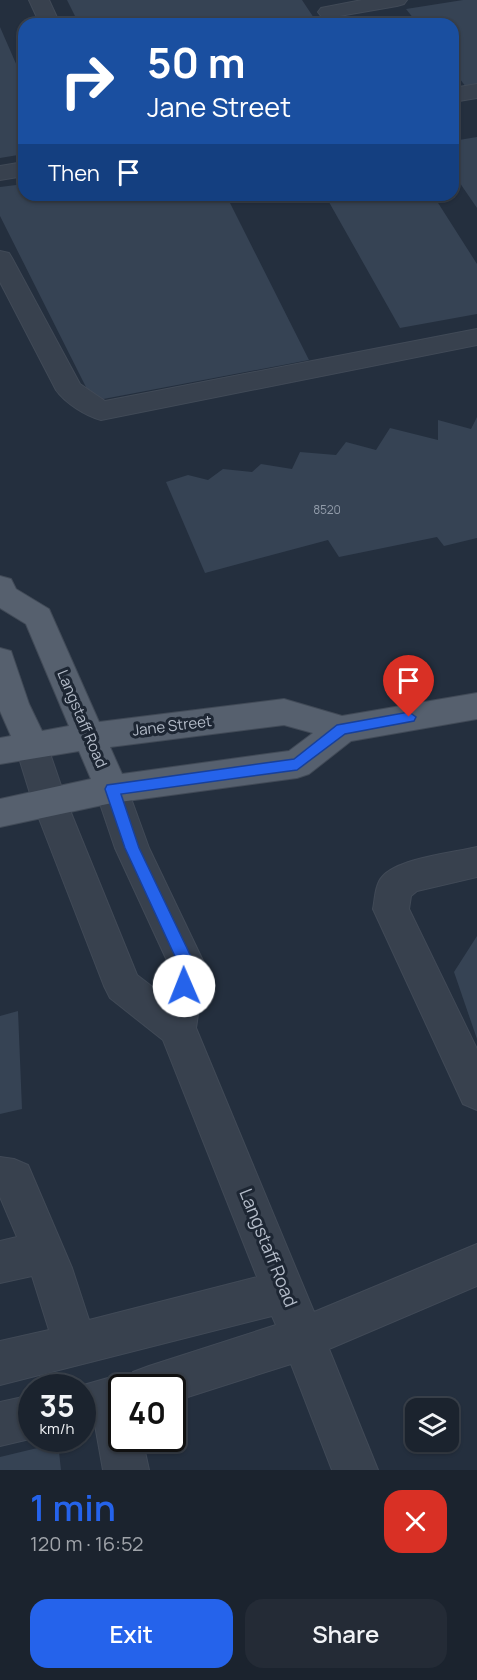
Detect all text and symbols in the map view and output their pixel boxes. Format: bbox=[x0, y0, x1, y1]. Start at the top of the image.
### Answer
text: 50 m bbox=[147, 33, 245, 91]
icon: right bbox=[48, 42, 126, 120]
text: Jane Street bbox=[147, 88, 291, 125]
icon: arrive bbox=[112, 156, 145, 189]
text: Then bbox=[48, 158, 100, 188]
house number: 8520 bbox=[313, 501, 341, 518]
pin bbox=[383, 655, 434, 717]
icon: arrive bbox=[392, 664, 425, 697]
street label: Langstaff Road bbox=[52, 667, 113, 771]
street label: Jane Street bbox=[131, 710, 213, 741]
position arrow bbox=[152, 954, 216, 1018]
street label: Langstaff Road bbox=[234, 1185, 304, 1310]
speed limit sign: 40 bbox=[108, 1374, 186, 1452]
text: 35 bbox=[39, 1385, 75, 1426]
map controls bbox=[405, 1398, 459, 1452]
button: layers bbox=[405, 1398, 459, 1452]
text: km/h bbox=[40, 1418, 74, 1439]
text: 1 min bbox=[30, 1483, 116, 1532]
button: close bbox=[384, 1490, 447, 1553]
text: 120 m · 16:52 bbox=[30, 1530, 143, 1557]
button: Exit bbox=[30, 1599, 233, 1668]
button: Share bbox=[245, 1599, 447, 1668]

